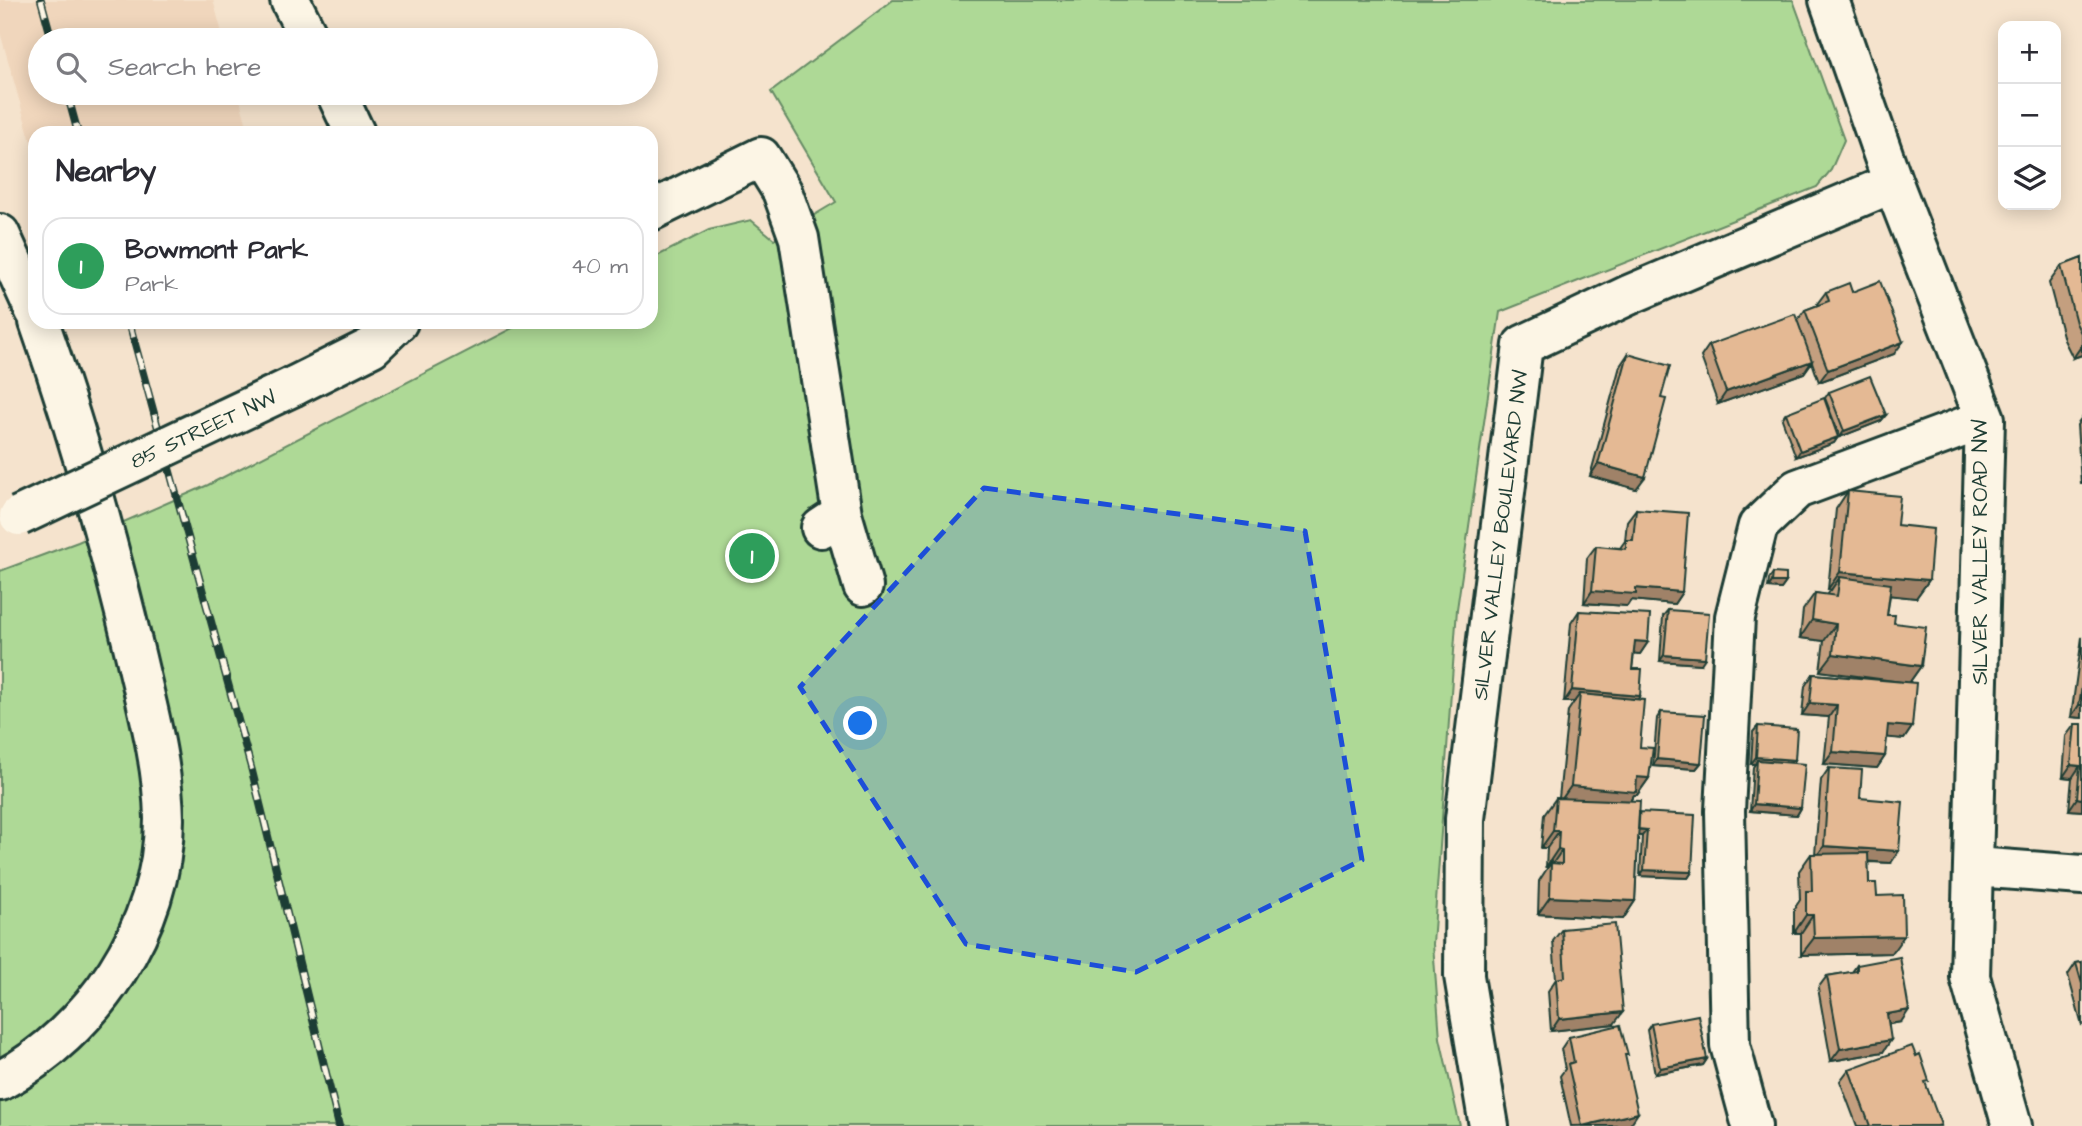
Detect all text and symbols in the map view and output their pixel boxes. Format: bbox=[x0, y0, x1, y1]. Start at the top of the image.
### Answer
map controls bbox=[1998, 21, 2061, 210]
button: + bbox=[1998, 21, 2061, 84]
search box bbox=[28, 28, 658, 105]
icon: search bbox=[52, 48, 90, 86]
text: Search here bbox=[108, 49, 261, 85]
button: − bbox=[1998, 84, 2061, 147]
button: layers bbox=[1998, 147, 2061, 210]
text: Nearby bbox=[56, 151, 156, 193]
text: Bowmont Park bbox=[125, 232, 308, 268]
text: 1 bbox=[80, 250, 82, 282]
text: 40 m bbox=[571, 250, 628, 282]
text: Park bbox=[125, 268, 178, 300]
street label: SILVER VALLEY BOULEVARD NW bbox=[1466, 368, 1535, 702]
street label: 85 STREET NW bbox=[126, 383, 281, 476]
street label: SILVER VALLEY ROAD NW bbox=[1966, 419, 1995, 685]
pin: 1 bbox=[729, 530, 775, 582]
your location bbox=[843, 706, 877, 740]

